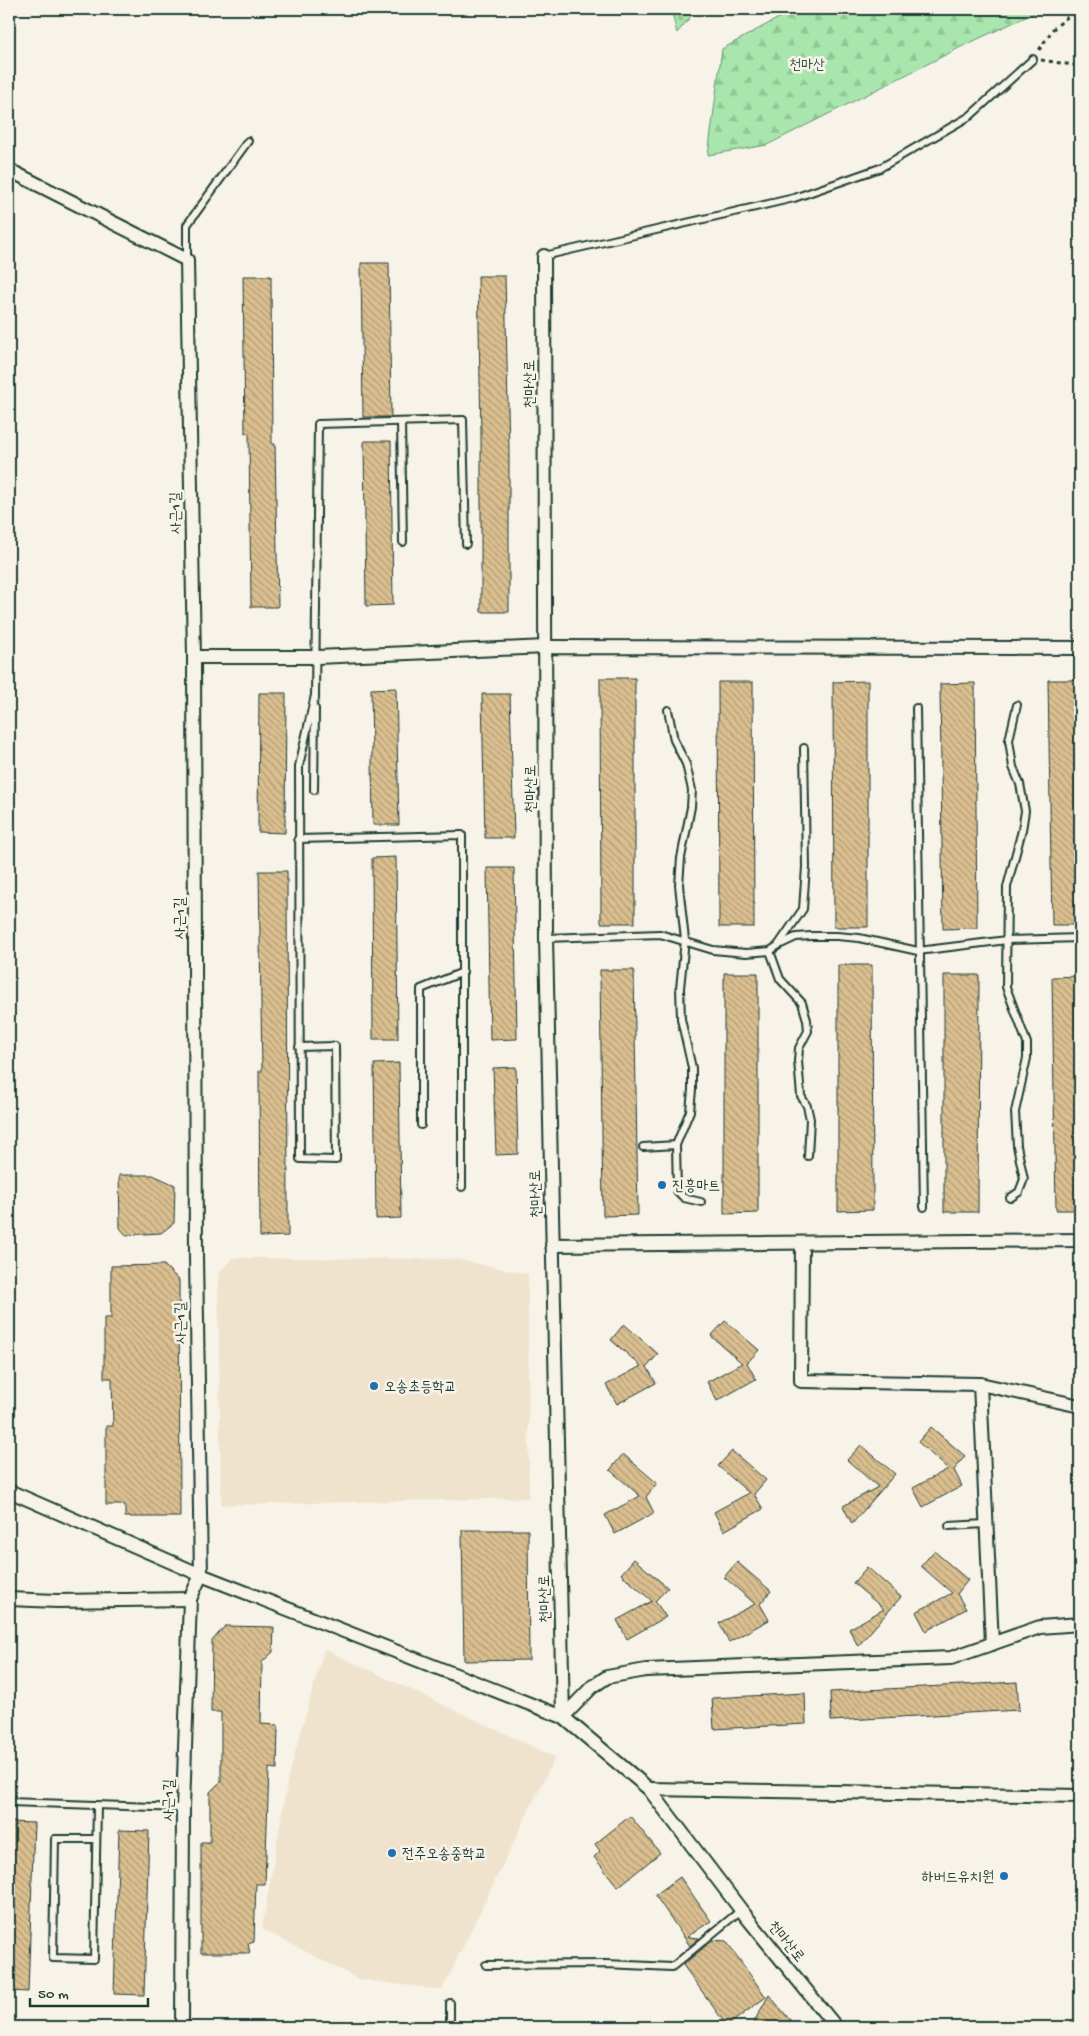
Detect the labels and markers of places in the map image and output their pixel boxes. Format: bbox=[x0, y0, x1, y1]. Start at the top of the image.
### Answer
place label: 진흥마트 bbox=[672, 1178, 720, 1196]
marker: 진흥마트 bbox=[656, 1179, 668, 1191]
place label: 오송초등학교 bbox=[384, 1379, 456, 1397]
marker: 오송초등학교 bbox=[368, 1380, 380, 1392]
place label: 전주오송중학교 bbox=[402, 1846, 487, 1864]
marker: 전주오송중학교 bbox=[386, 1847, 398, 1859]
place label: 하버드유치원 bbox=[922, 1869, 994, 1887]
marker: 하버드유치원 bbox=[998, 1870, 1010, 1882]

